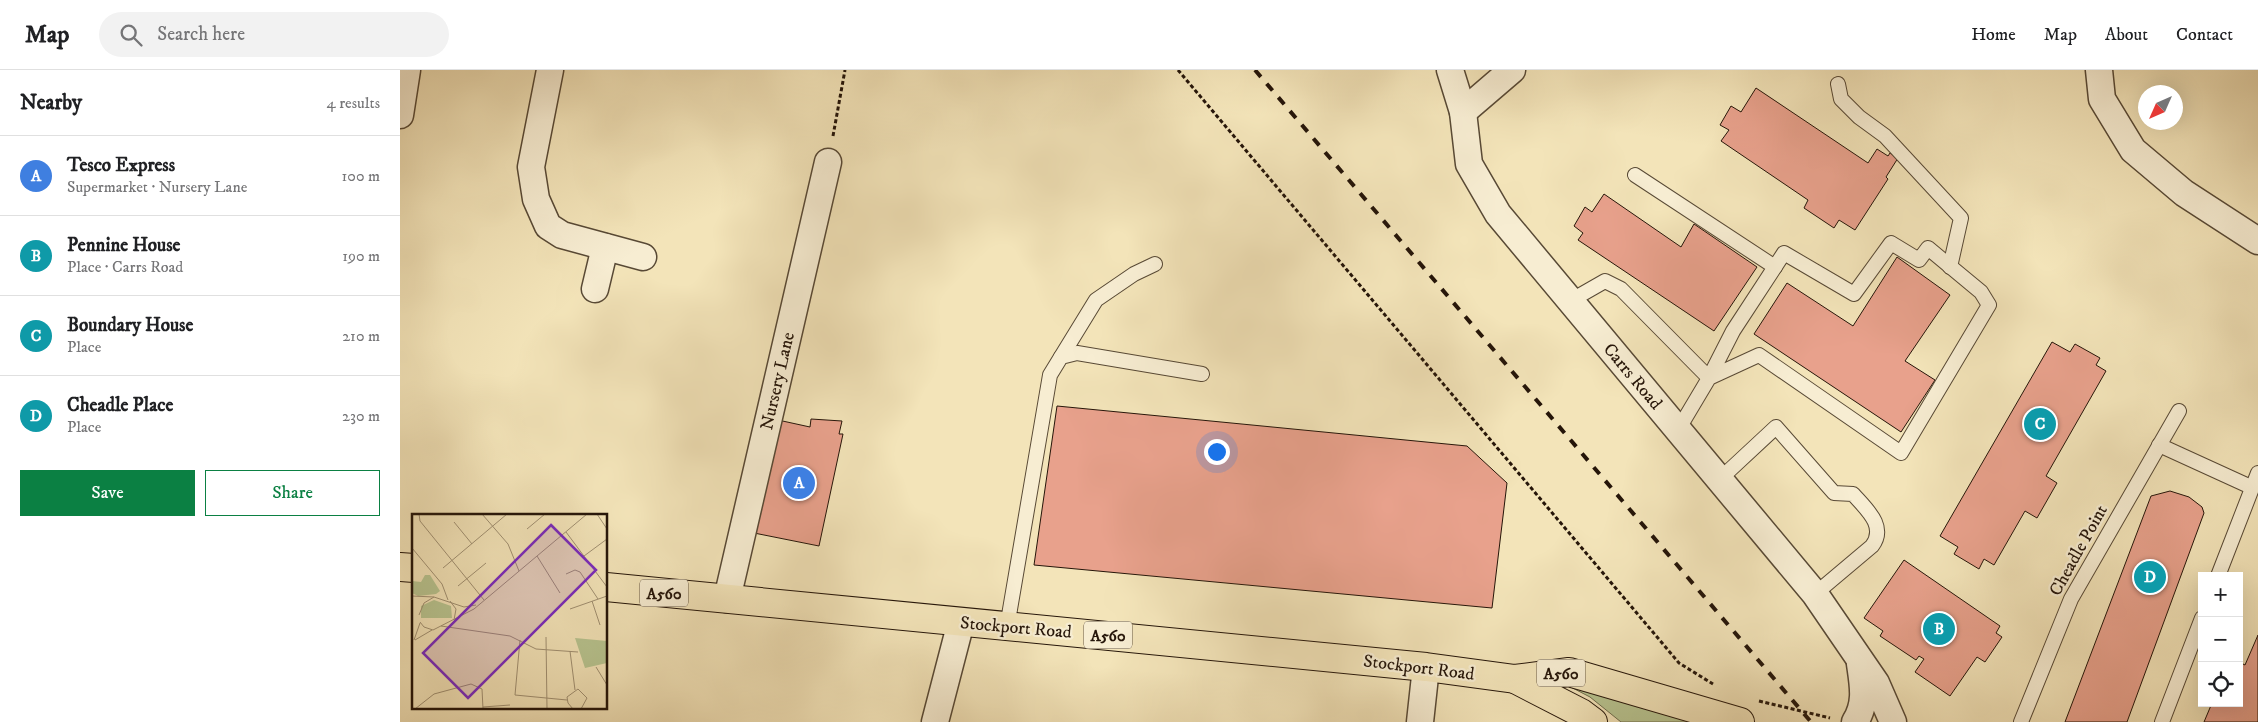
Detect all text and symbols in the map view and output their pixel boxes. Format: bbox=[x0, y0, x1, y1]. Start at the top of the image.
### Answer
search box bbox=[99, 12, 449, 57]
text: Map bbox=[25, 20, 69, 50]
icon: search bbox=[117, 21, 145, 49]
text: Search here bbox=[157, 23, 245, 46]
text: Home bbox=[1971, 24, 2016, 46]
text: Map bbox=[2044, 24, 2077, 46]
text: About bbox=[2105, 24, 2148, 46]
text: Contact bbox=[2176, 24, 2233, 46]
north arrow bbox=[2138, 85, 2183, 130]
text: Nearby bbox=[20, 90, 82, 116]
text: 4 results bbox=[327, 93, 380, 113]
text: Tesco Express bbox=[67, 154, 175, 177]
text: A bbox=[31, 166, 41, 186]
text: 100 m bbox=[342, 166, 380, 186]
text: Supermarket · Nursery Lane bbox=[67, 177, 247, 197]
text: Pennine House bbox=[67, 234, 180, 257]
text: B bbox=[31, 246, 41, 266]
text: 190 m bbox=[342, 246, 380, 266]
text: Place · Carrs Road bbox=[67, 257, 183, 277]
text: Boundary House bbox=[67, 314, 193, 337]
text: C bbox=[31, 326, 41, 346]
text: 210 m bbox=[342, 326, 380, 346]
street label: Nursery Lane bbox=[756, 330, 800, 432]
text: Place bbox=[67, 337, 101, 357]
street label: Carrs Road bbox=[1598, 339, 1666, 414]
text: Cheadle Place bbox=[67, 394, 173, 417]
pin: C bbox=[2024, 405, 2056, 443]
text: D bbox=[30, 406, 42, 426]
text: 230 m bbox=[342, 406, 380, 426]
text: Place bbox=[67, 417, 101, 437]
your location bbox=[1204, 439, 1230, 465]
pin: A bbox=[783, 464, 815, 502]
button: Save bbox=[20, 470, 195, 516]
button: Share bbox=[205, 470, 380, 516]
street label: Cheadle Point bbox=[2045, 501, 2113, 600]
inset map bbox=[412, 514, 608, 710]
pin: D bbox=[2134, 558, 2166, 596]
map controls bbox=[2198, 572, 2243, 707]
button: + bbox=[2198, 572, 2243, 617]
road number: A560 bbox=[640, 579, 688, 606]
pin: B bbox=[1923, 610, 1955, 648]
street label: Stockport Road bbox=[959, 612, 1073, 644]
button: − bbox=[2198, 617, 2243, 662]
road number: A560 bbox=[1084, 622, 1132, 648]
street label: Stockport Road bbox=[1362, 650, 1476, 686]
road number: A560 bbox=[1537, 660, 1585, 686]
button: locate bbox=[2198, 662, 2243, 707]

